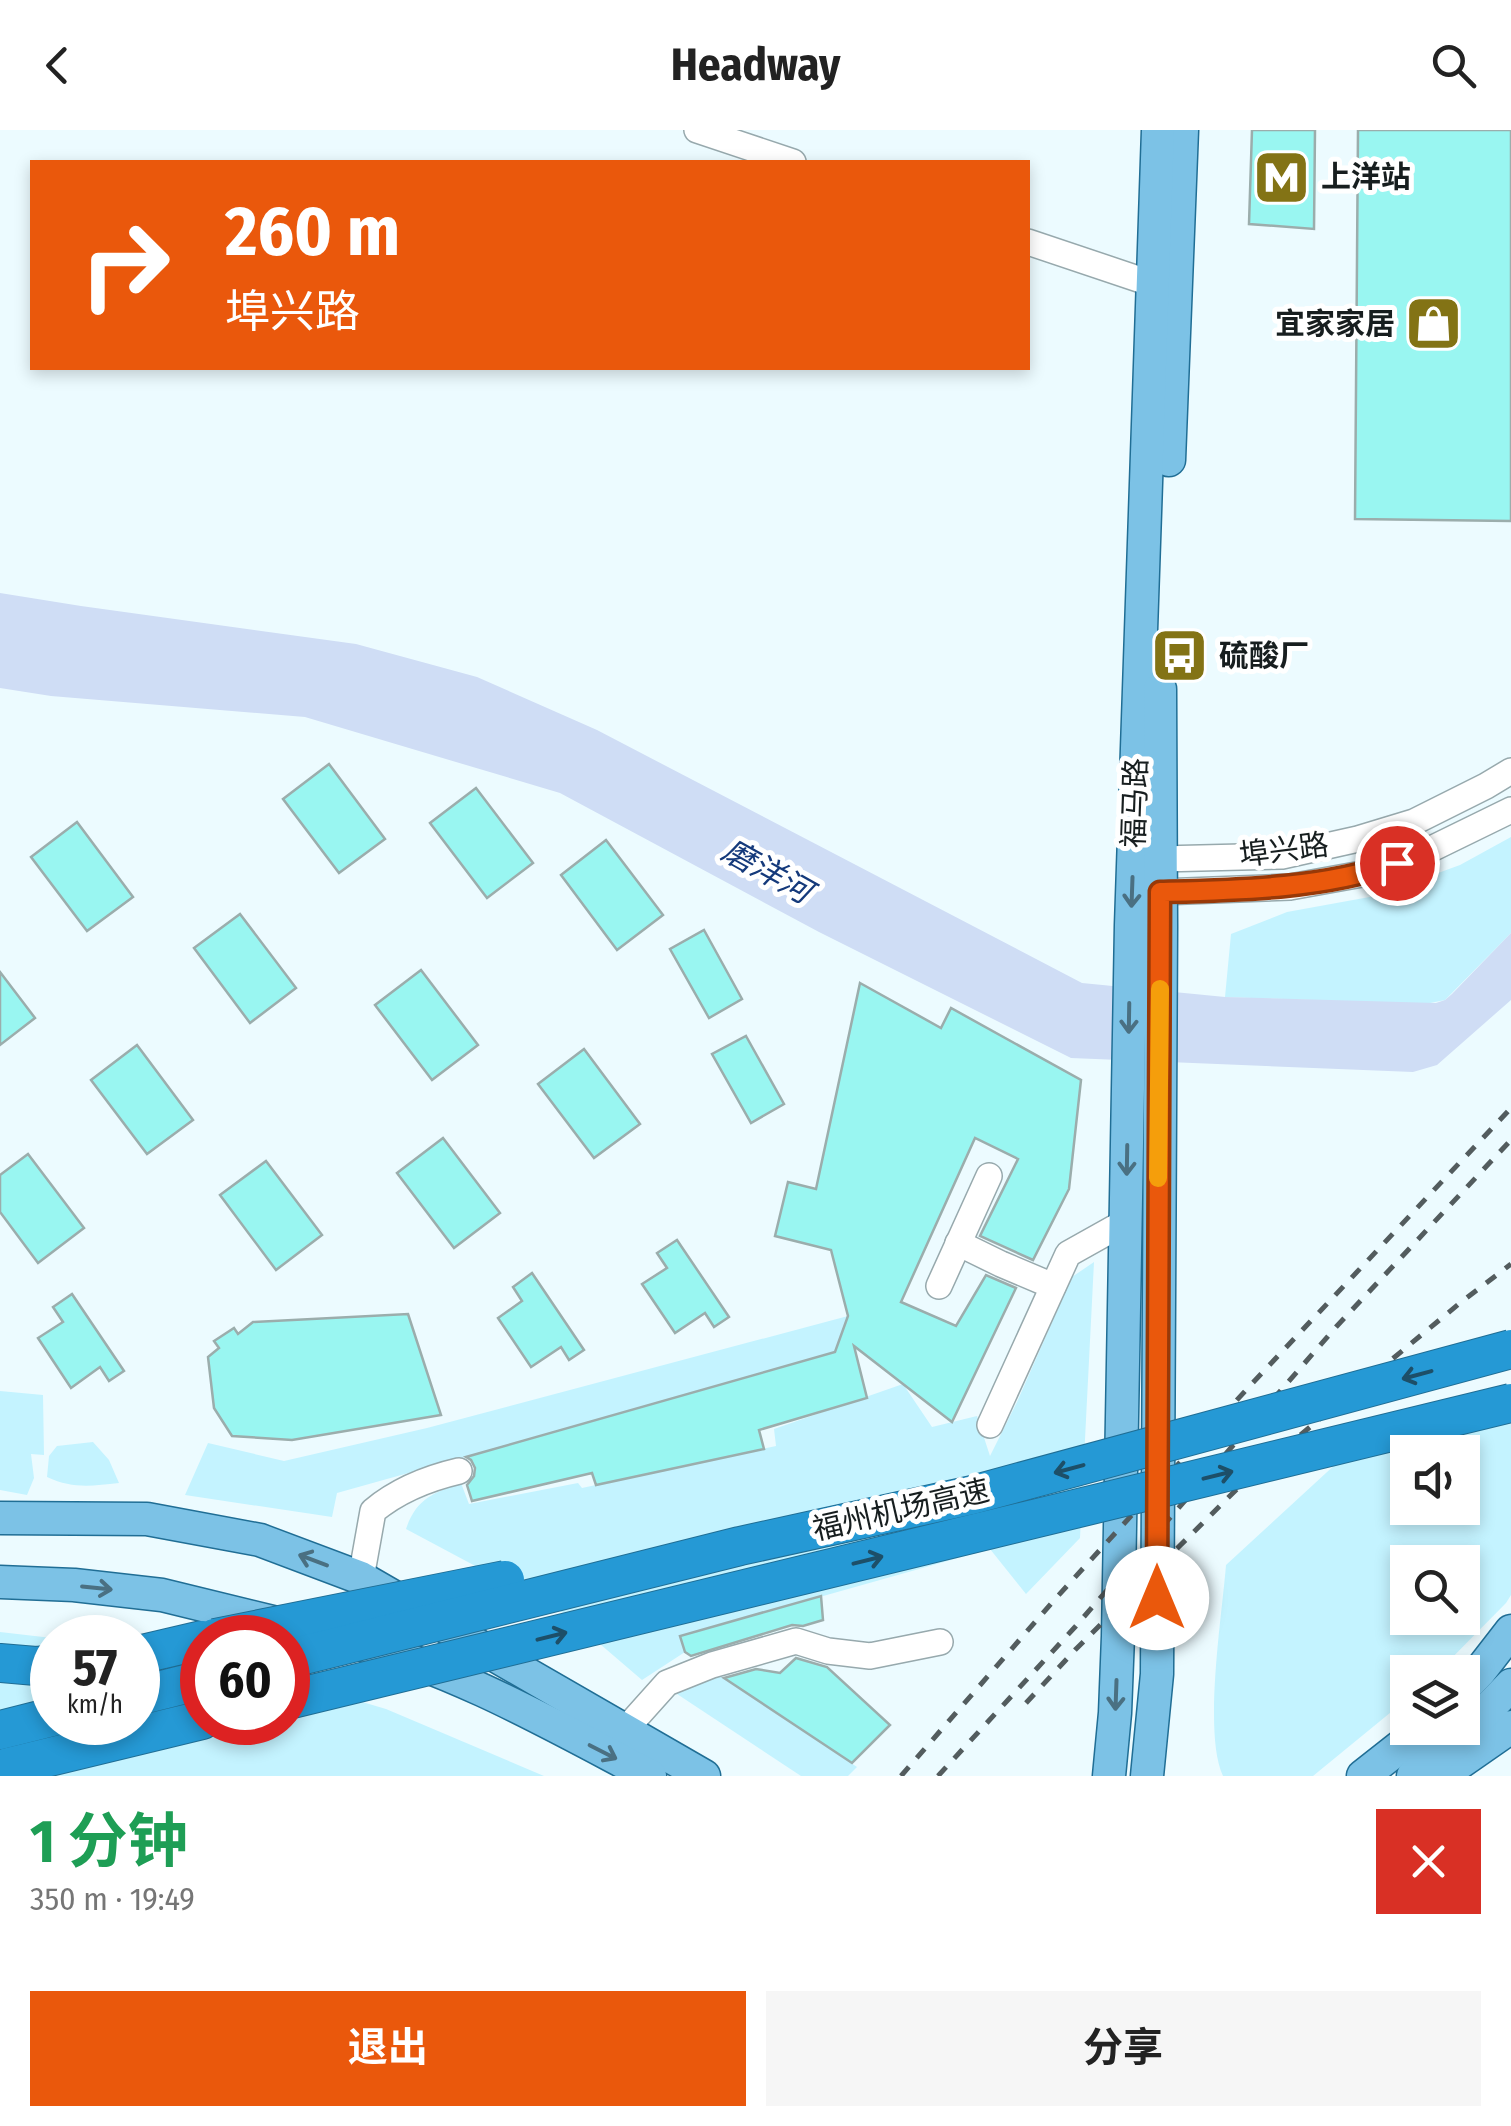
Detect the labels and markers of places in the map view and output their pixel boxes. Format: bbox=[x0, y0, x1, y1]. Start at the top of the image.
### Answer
metro station icon: 上洋站 bbox=[1252, 147, 1312, 207]
place label: 上洋站 bbox=[1321, 159, 1411, 195]
shop icon: 宜家家居 bbox=[1404, 294, 1464, 354]
place label: 宜家家居 bbox=[1275, 306, 1395, 342]
bus stop icon: 硫酸厂 bbox=[1150, 626, 1210, 686]
place label: 硫酸厂 bbox=[1219, 638, 1309, 674]
pin bbox=[1355, 821, 1440, 906]

